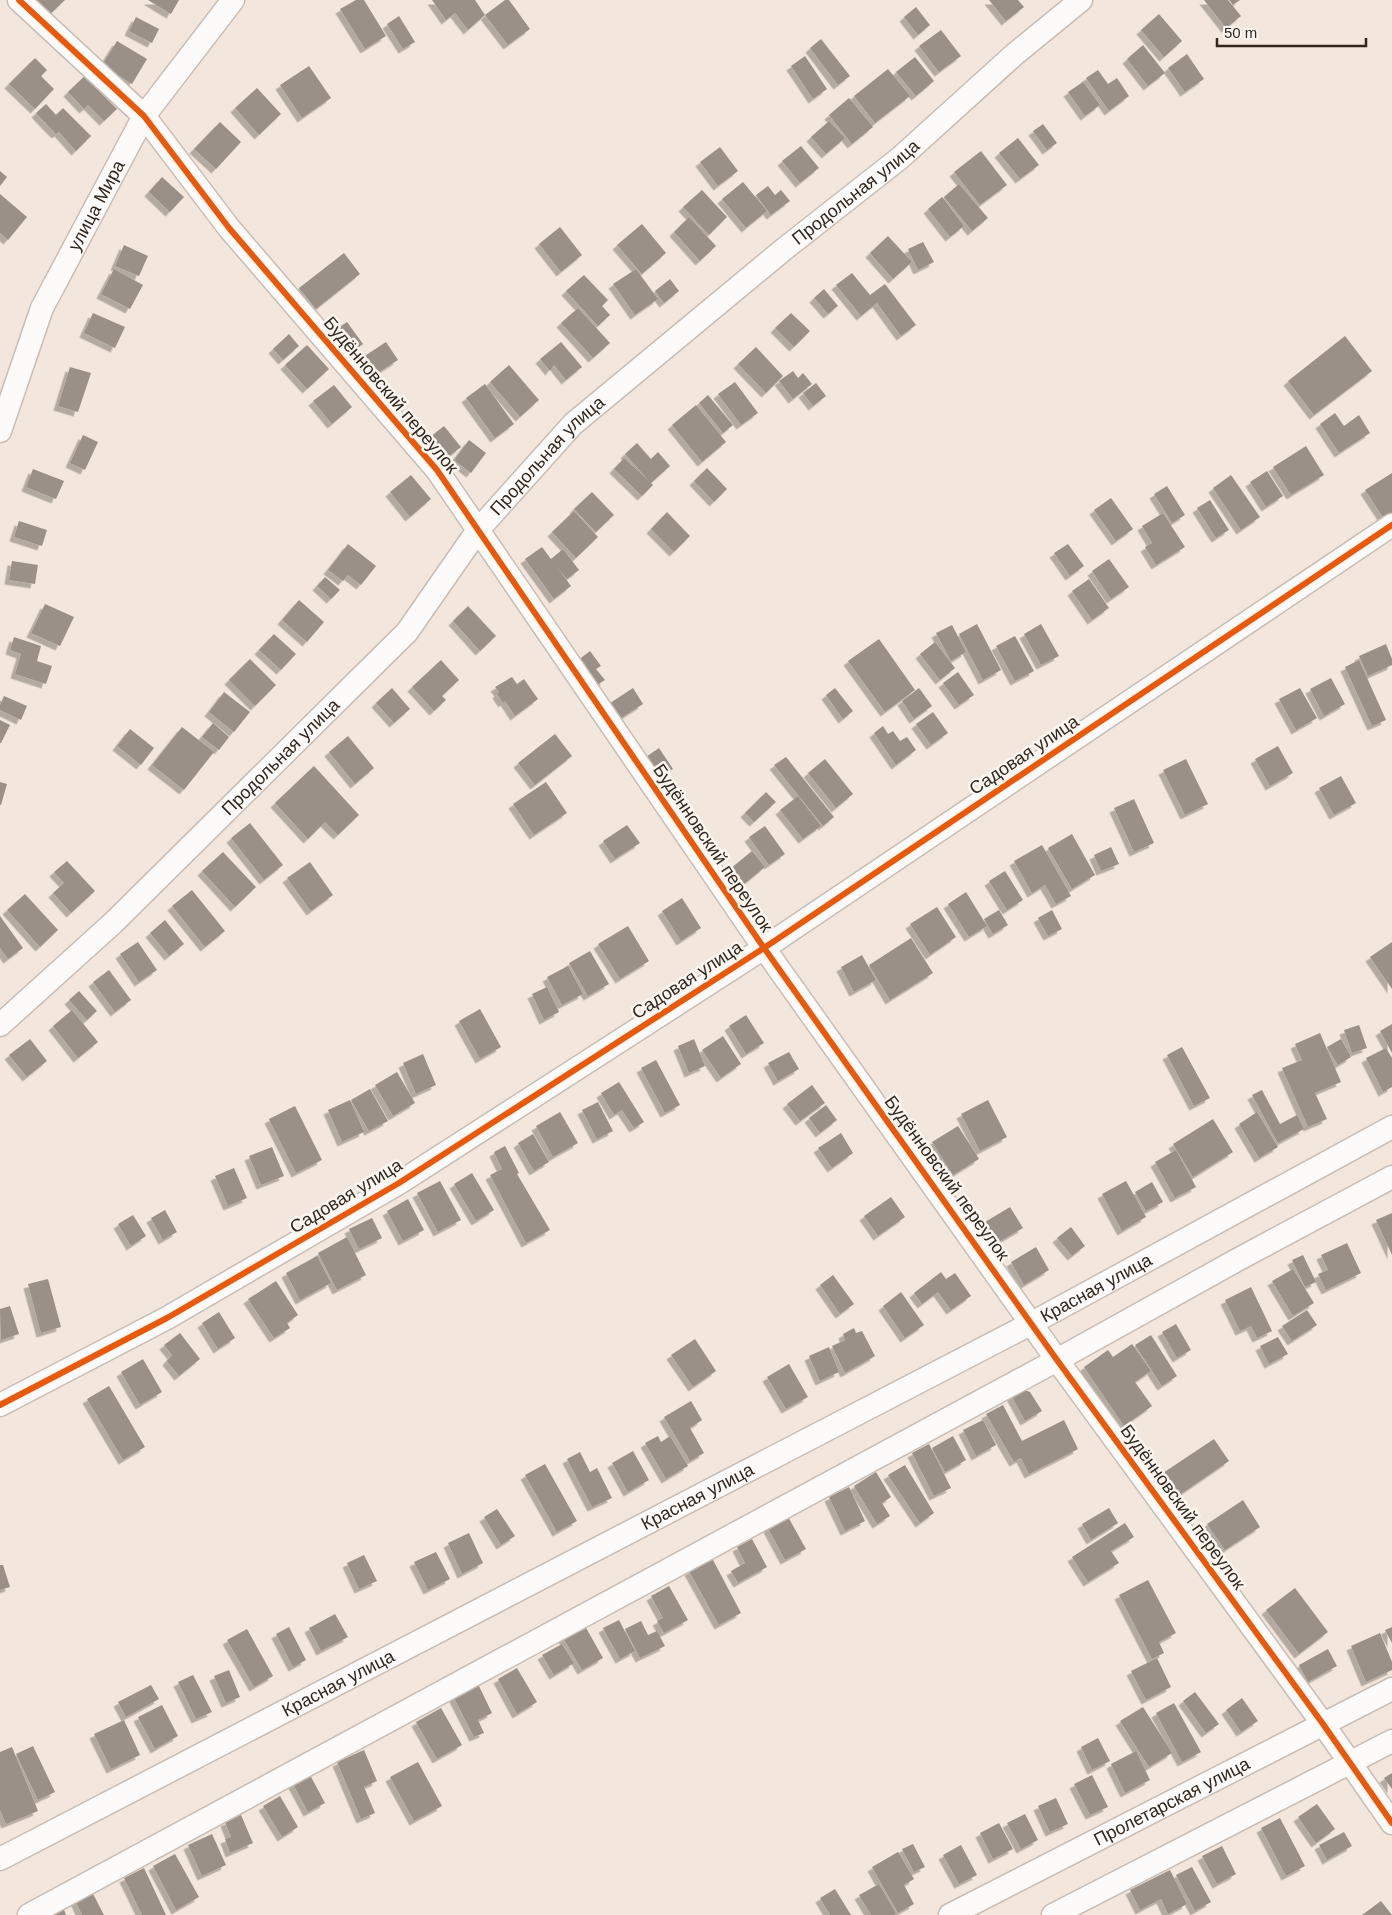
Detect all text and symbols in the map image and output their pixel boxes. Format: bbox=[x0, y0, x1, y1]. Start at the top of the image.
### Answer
scale bar bbox=[1217, 15, 1366, 47]
text: 50 m bbox=[1224, 24, 1257, 41]
street label: Продольная улица bbox=[788, 135, 924, 249]
street label: улица Мира bbox=[64, 156, 129, 254]
street label: Будённовский переулок bbox=[320, 313, 462, 477]
street label: Продольная улица bbox=[486, 391, 609, 519]
street label: Продольная улица bbox=[218, 694, 344, 819]
street label: Садовая улица bbox=[966, 711, 1083, 799]
street label: Будённовский переулок bbox=[649, 760, 777, 936]
street label: Садовая улица bbox=[628, 936, 747, 1023]
street label: Будённовский переулок bbox=[881, 1092, 1013, 1264]
street label: Садовая улица bbox=[286, 1154, 407, 1237]
street label: Красная улица bbox=[1037, 1249, 1156, 1326]
street label: Будённовский переулок bbox=[1117, 1421, 1249, 1593]
street label: Красная улица bbox=[638, 1459, 758, 1534]
street label: Красная улица bbox=[279, 1646, 399, 1721]
street label: Пролетарская улица bbox=[1091, 1753, 1254, 1850]

